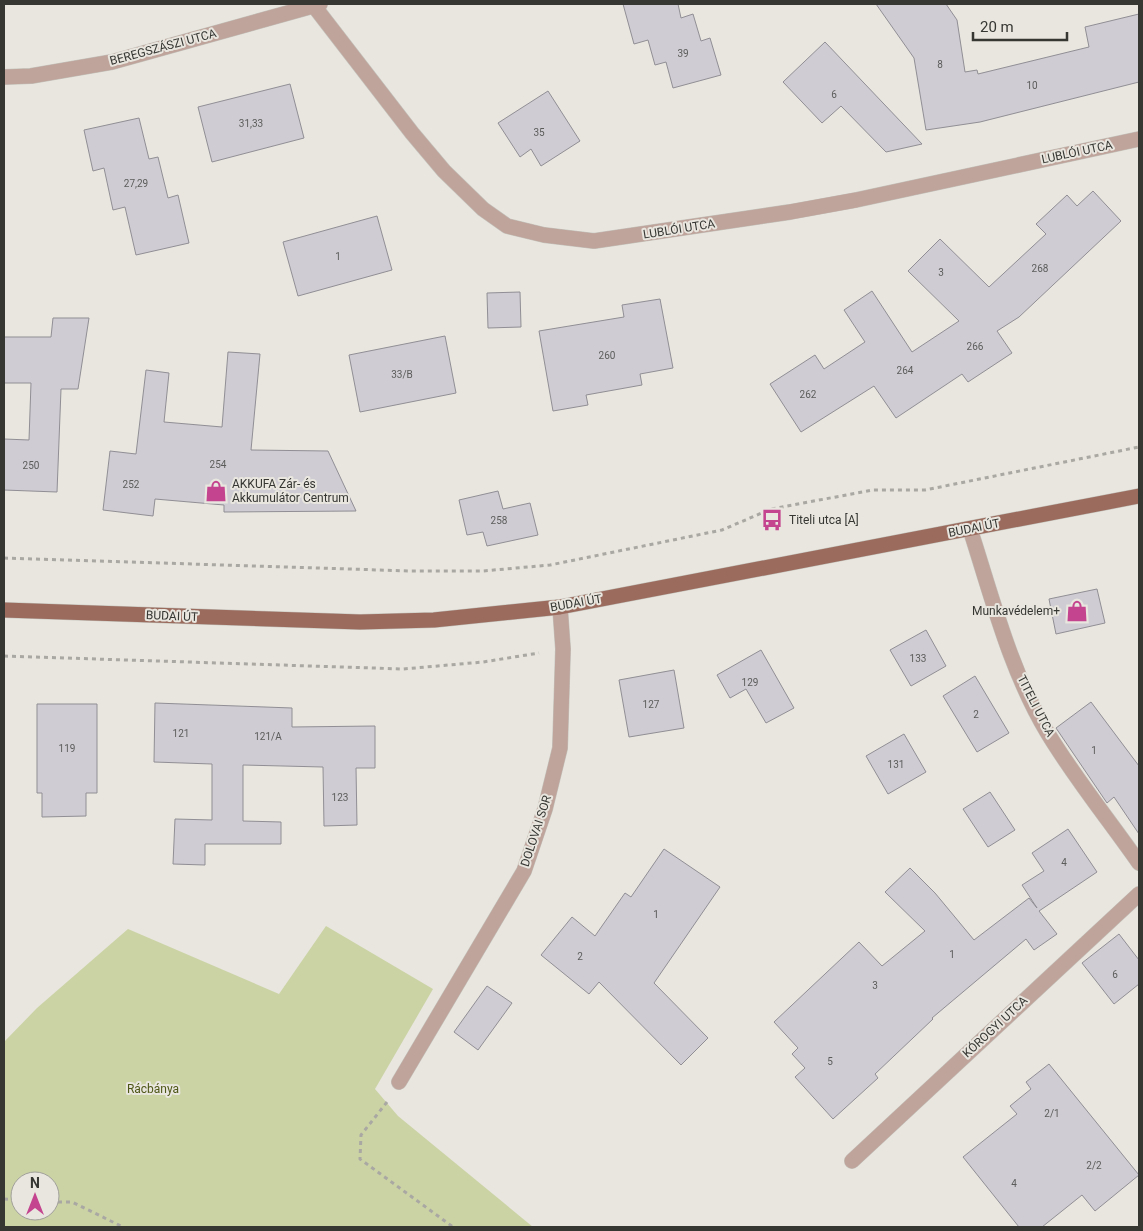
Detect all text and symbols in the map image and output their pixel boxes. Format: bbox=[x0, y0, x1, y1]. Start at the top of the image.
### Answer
scale bar bbox=[973, 10, 1067, 42]
text: 20 m bbox=[980, 18, 1014, 36]
street label: BEREGSZÁSZI UTCA bbox=[108, 25, 218, 68]
house number: 39 bbox=[677, 48, 689, 59]
house number: 8 bbox=[937, 59, 943, 70]
house number: 10 bbox=[1026, 80, 1038, 91]
house number: 6 bbox=[831, 89, 837, 100]
house number: 31,33 bbox=[239, 118, 263, 129]
house number: 35 bbox=[533, 127, 545, 138]
street label: LUBLÓI UTCA bbox=[1040, 137, 1114, 166]
house number: 27,29 bbox=[124, 178, 148, 189]
street label: LUBLÓI UTCA bbox=[642, 215, 716, 242]
house number: 1 bbox=[335, 251, 341, 262]
house number: 268 bbox=[1032, 263, 1049, 274]
house number: 3 bbox=[938, 267, 944, 278]
house number: 266 bbox=[967, 341, 984, 352]
house number: 260 bbox=[599, 350, 616, 361]
house number: 264 bbox=[897, 365, 914, 376]
house number: 33/B bbox=[391, 369, 413, 380]
house number: 262 bbox=[800, 389, 817, 400]
house number: 254 bbox=[210, 459, 227, 470]
house number: 250 bbox=[23, 460, 40, 471]
place label: AKKUFA Zár- és Akkumulátor Centrum bbox=[232, 477, 349, 505]
shop icon: AKKUFA Zár- és Akkumulátor Centrum bbox=[203, 478, 229, 504]
house number: 252 bbox=[123, 479, 140, 490]
bus stop icon: Titeli utca [A] bbox=[759, 507, 785, 533]
place label: Titeli utca [A] bbox=[789, 513, 859, 527]
house number: 258 bbox=[491, 515, 508, 526]
street label: BUDAI ÚT bbox=[947, 515, 1001, 540]
street label: BUDAI ÚT bbox=[549, 591, 603, 614]
shop icon: Munkavédelem+ bbox=[1064, 598, 1090, 624]
place label: Munkavédelem+ bbox=[972, 604, 1060, 618]
street label: BUDAI ÚT bbox=[146, 607, 198, 624]
house number: 133 bbox=[910, 653, 926, 664]
street label: TITELI UTCA bbox=[1014, 673, 1058, 739]
house number: 129 bbox=[742, 677, 758, 688]
house number: 127 bbox=[643, 699, 660, 710]
house number: 2 bbox=[973, 709, 979, 720]
house number: 121 bbox=[173, 728, 189, 739]
house number: 121/A bbox=[254, 731, 282, 742]
house number: 119 bbox=[59, 743, 75, 754]
house number: 1 bbox=[1091, 745, 1097, 756]
house number: 131 bbox=[888, 759, 904, 770]
house number: 123 bbox=[332, 792, 348, 803]
street label: DOLOVAI SOR bbox=[518, 793, 554, 869]
house number: 4 bbox=[1061, 857, 1067, 868]
house number: 1 bbox=[653, 909, 659, 920]
house number: 1 bbox=[949, 949, 955, 960]
house number: 2 bbox=[577, 951, 583, 962]
house number: 6 bbox=[1112, 969, 1118, 980]
house number: 3 bbox=[872, 980, 878, 991]
street label: KÓROGYI UTCA bbox=[959, 993, 1030, 1061]
house number: 5 bbox=[827, 1056, 833, 1067]
park label: Rácbánya bbox=[127, 1082, 179, 1096]
house number: 2/1 bbox=[1044, 1108, 1060, 1119]
house number: 2/2 bbox=[1086, 1160, 1102, 1171]
north arrow bbox=[10, 1171, 60, 1221]
text: N bbox=[30, 1175, 40, 1191]
house number: 4 bbox=[1011, 1178, 1017, 1189]

